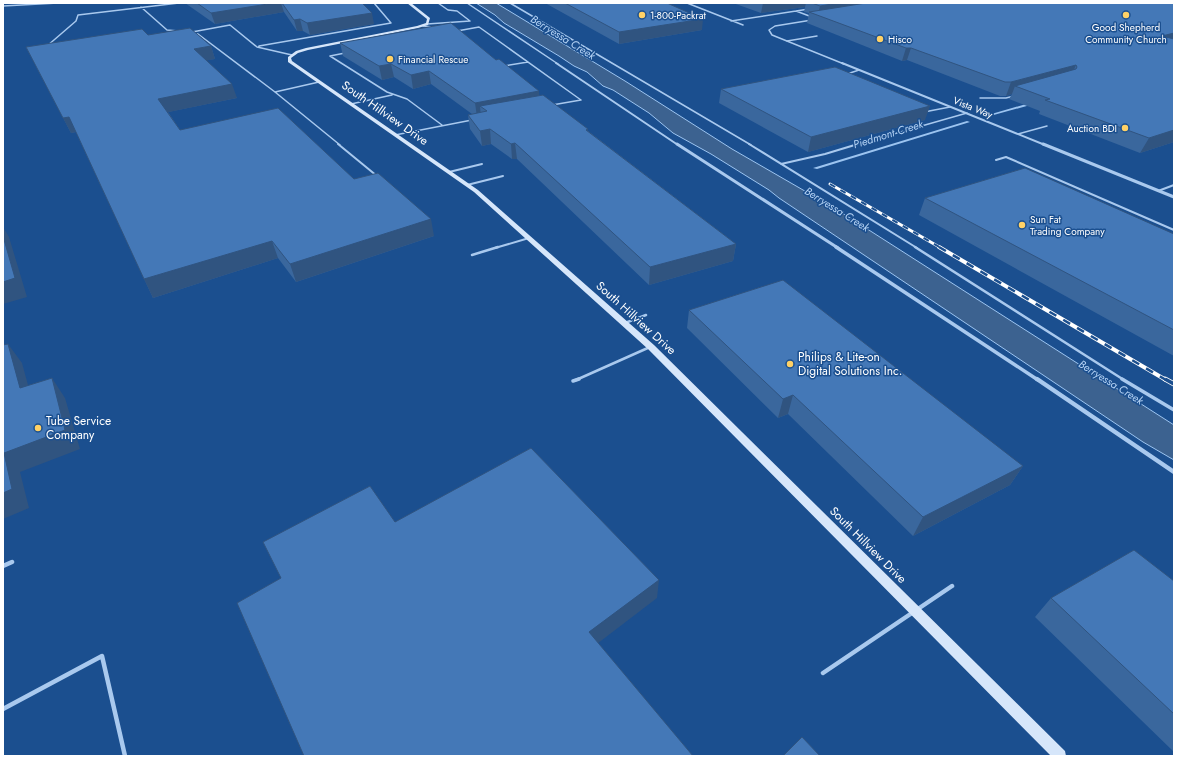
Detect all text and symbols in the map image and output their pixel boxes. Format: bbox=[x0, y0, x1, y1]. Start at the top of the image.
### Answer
place label: 1-800-Packrat bbox=[650, 8, 707, 23]
marker: 1-800-Packrat bbox=[637, 10, 647, 20]
marker: Good Shepherd Community Church bbox=[1121, 10, 1131, 20]
water label: Berryessa Creek bbox=[528, 11, 600, 64]
place label: Good Shepherd Community Church bbox=[1085, 20, 1167, 47]
place label: Hisco bbox=[888, 32, 913, 47]
marker: Hisco bbox=[875, 34, 885, 44]
place label: Financial Rescue bbox=[398, 52, 468, 67]
marker: Financial Rescue bbox=[385, 54, 395, 64]
street label: South Hillview Drive bbox=[338, 76, 432, 150]
street label: Vista Way bbox=[951, 93, 995, 122]
water label: Piedmont Creek bbox=[851, 115, 926, 152]
place label: Auction BDI bbox=[1067, 121, 1117, 136]
marker: Auction BDI bbox=[1120, 123, 1130, 133]
water label: Berryessa Creek bbox=[802, 183, 874, 236]
place label: Sun Fat Trading Company bbox=[1030, 212, 1105, 239]
marker: Sun Fat Trading Company bbox=[1017, 220, 1027, 230]
street label: South Hillview Drive bbox=[592, 277, 680, 359]
place label: Philips & Lite-on Digital Solutions Inc. bbox=[798, 348, 902, 380]
water label: Berryessa Creek bbox=[1076, 356, 1148, 409]
marker: Philips & Lite-on Digital Solutions Inc. bbox=[785, 359, 795, 369]
place label: Tube Service Company bbox=[46, 412, 111, 444]
marker: Tube Service Company bbox=[33, 423, 43, 433]
street label: South Hillview Drive bbox=[825, 502, 911, 588]

